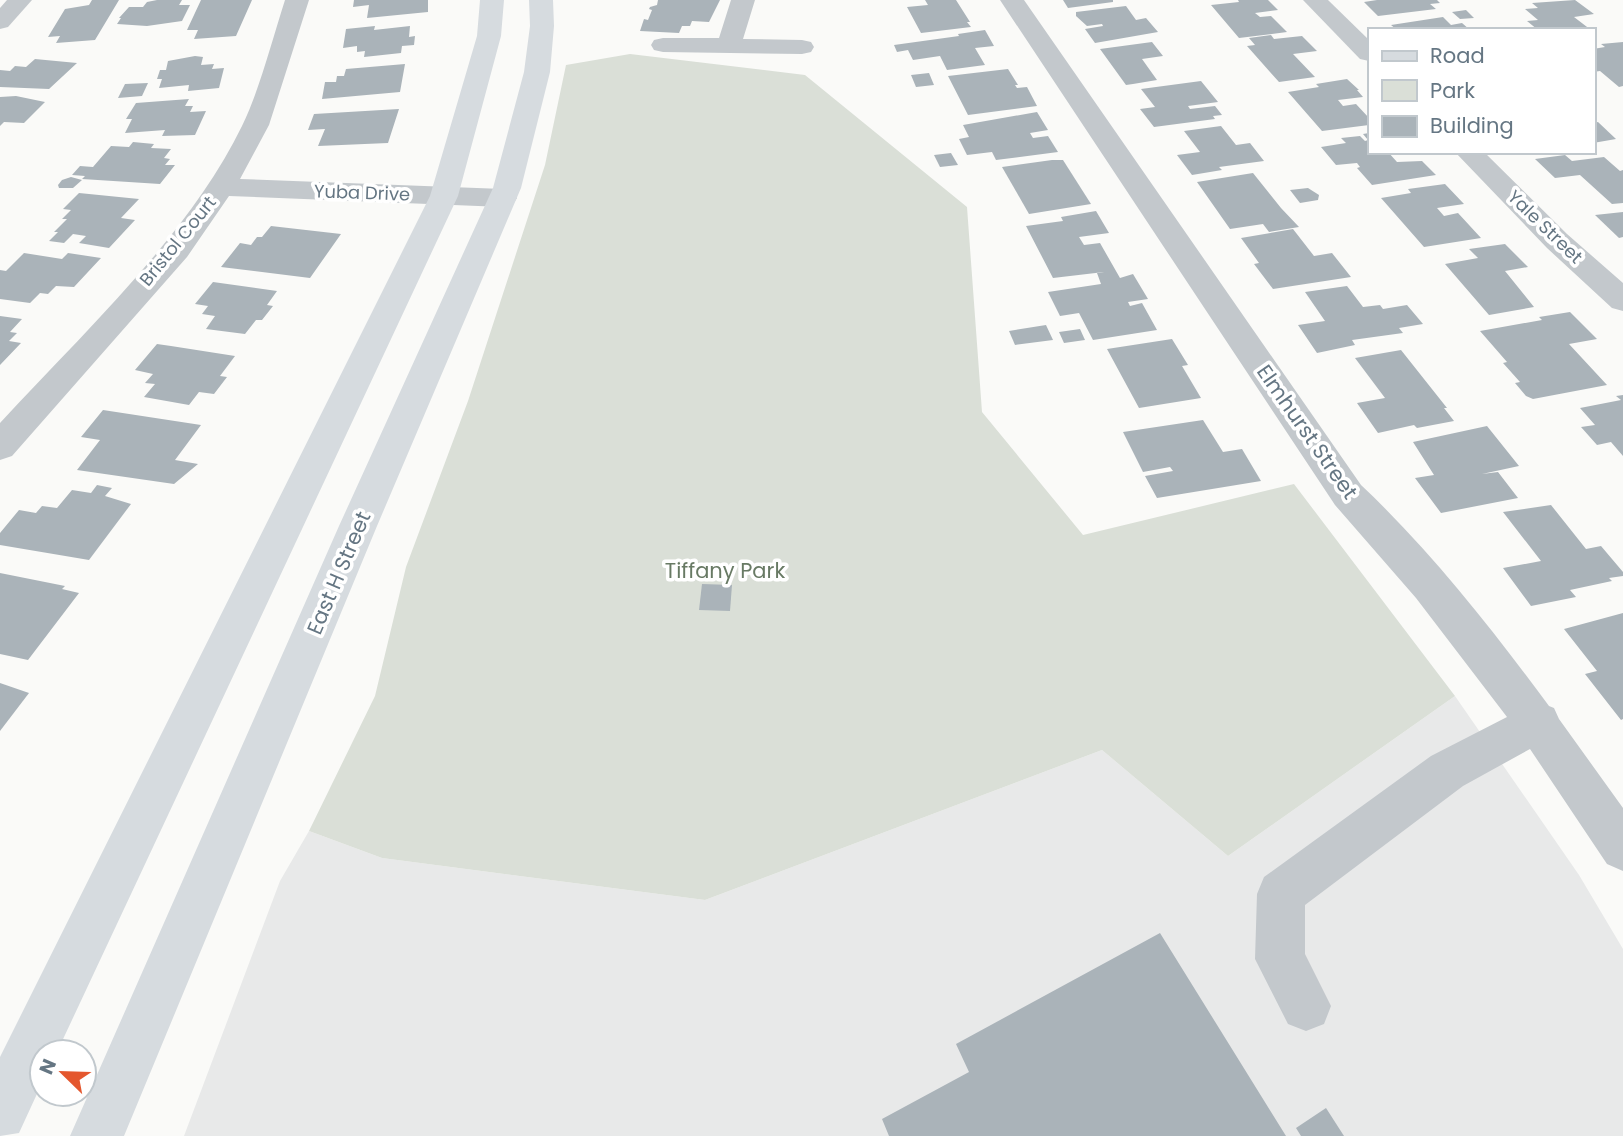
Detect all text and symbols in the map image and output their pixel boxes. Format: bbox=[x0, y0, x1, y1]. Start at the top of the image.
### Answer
legend bbox=[1368, 28, 1595, 154]
text: Road bbox=[1430, 41, 1485, 70]
text: Park bbox=[1430, 76, 1475, 105]
text: Building bbox=[1430, 111, 1514, 140]
street label: Yuba Drive bbox=[313, 178, 411, 207]
street label: Yale Street bbox=[1502, 184, 1588, 269]
street label: Bristol Court bbox=[134, 190, 222, 291]
street label: Elmhurst Street bbox=[1250, 359, 1365, 505]
street label: East H Street bbox=[300, 507, 377, 639]
park label: Tiffany Park bbox=[665, 556, 785, 585]
north arrow bbox=[28, 1038, 98, 1108]
text: N bbox=[33, 1055, 63, 1078]

